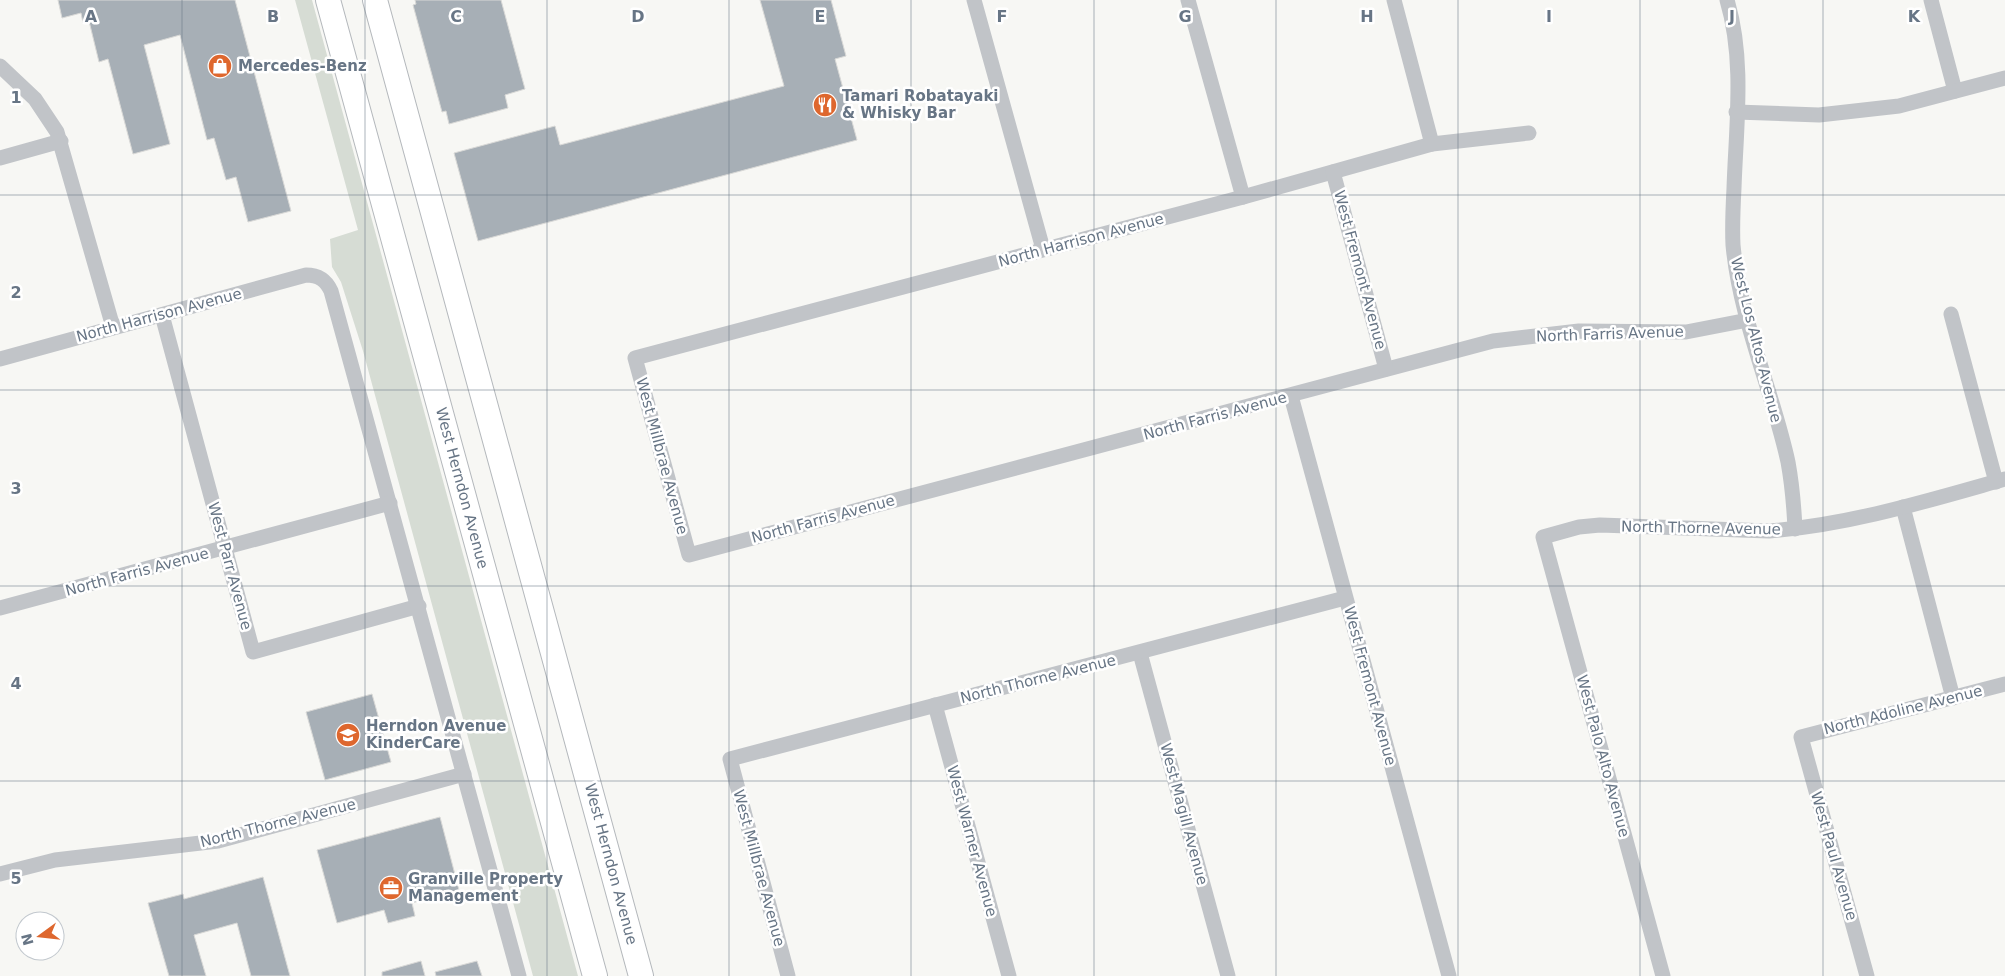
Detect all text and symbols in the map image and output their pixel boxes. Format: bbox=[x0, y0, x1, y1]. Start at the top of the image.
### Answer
text: A bbox=[85, 7, 98, 26]
text: B bbox=[267, 7, 279, 26]
text: C bbox=[450, 7, 462, 26]
text: D bbox=[631, 7, 645, 26]
text: E bbox=[815, 7, 825, 26]
text: F bbox=[997, 7, 1007, 26]
text: G bbox=[1178, 7, 1192, 26]
text: H bbox=[1360, 7, 1374, 26]
text: I bbox=[1546, 7, 1552, 26]
text: J bbox=[1728, 7, 1735, 26]
text: K bbox=[1908, 7, 1921, 26]
shop icon: Mercedes-Benz bbox=[207, 53, 233, 79]
place label: Mercedes-Benz bbox=[238, 57, 367, 75]
place label: Tamari Robatayaki & Whisky Bar bbox=[842, 87, 999, 122]
text: 1 bbox=[10, 88, 22, 107]
restaurant icon: Tamari Robatayaki & Whisky Bar bbox=[812, 92, 838, 118]
street label: West Fremont Avenue bbox=[1330, 188, 1390, 352]
street label: North Harrison Avenue bbox=[996, 209, 1166, 271]
street label: West Los Altos Avenue bbox=[1727, 256, 1785, 424]
text: 2 bbox=[10, 283, 22, 302]
street label: North Harrison Avenue bbox=[74, 284, 244, 346]
street label: North Farris Avenue bbox=[1536, 322, 1684, 346]
street label: West Millbrae Avenue bbox=[632, 376, 692, 536]
street label: North Farris Avenue bbox=[1141, 388, 1289, 444]
street label: West Herndon Avenue bbox=[432, 405, 492, 571]
text: 3 bbox=[10, 479, 22, 498]
street label: North Farris Avenue bbox=[749, 491, 897, 547]
street label: West Parr Avenue bbox=[204, 500, 256, 632]
street label: North Thorne Avenue bbox=[1621, 518, 1781, 538]
street label: North Farris Avenue bbox=[63, 544, 211, 600]
street label: West Fremont Avenue bbox=[1340, 604, 1400, 768]
street label: North Thorne Avenue bbox=[958, 651, 1118, 707]
street label: West Palo Alto Avenue bbox=[1573, 673, 1633, 839]
text: 4 bbox=[10, 674, 22, 693]
street label: North Adoline Avenue bbox=[1822, 682, 1984, 738]
place label: Herndon Avenue KinderCare bbox=[366, 717, 506, 752]
school or university icon: Herndon Avenue KinderCare bbox=[335, 722, 361, 748]
street label: West Magill Avenue bbox=[1156, 741, 1212, 887]
street label: West Warner Avenue bbox=[943, 763, 1001, 919]
street label: West Herndon Avenue bbox=[581, 781, 641, 947]
street label: West Millbrae Avenue bbox=[729, 788, 789, 948]
street label: West Paul Avenue bbox=[1807, 789, 1861, 923]
street label: North Thorne Avenue bbox=[198, 795, 358, 851]
text: 5 bbox=[10, 869, 22, 888]
place label: Granville Property Management bbox=[408, 870, 563, 905]
office icon: Granville Property Management bbox=[378, 875, 404, 901]
north arrow bbox=[15, 911, 65, 961]
text: N bbox=[18, 932, 37, 947]

